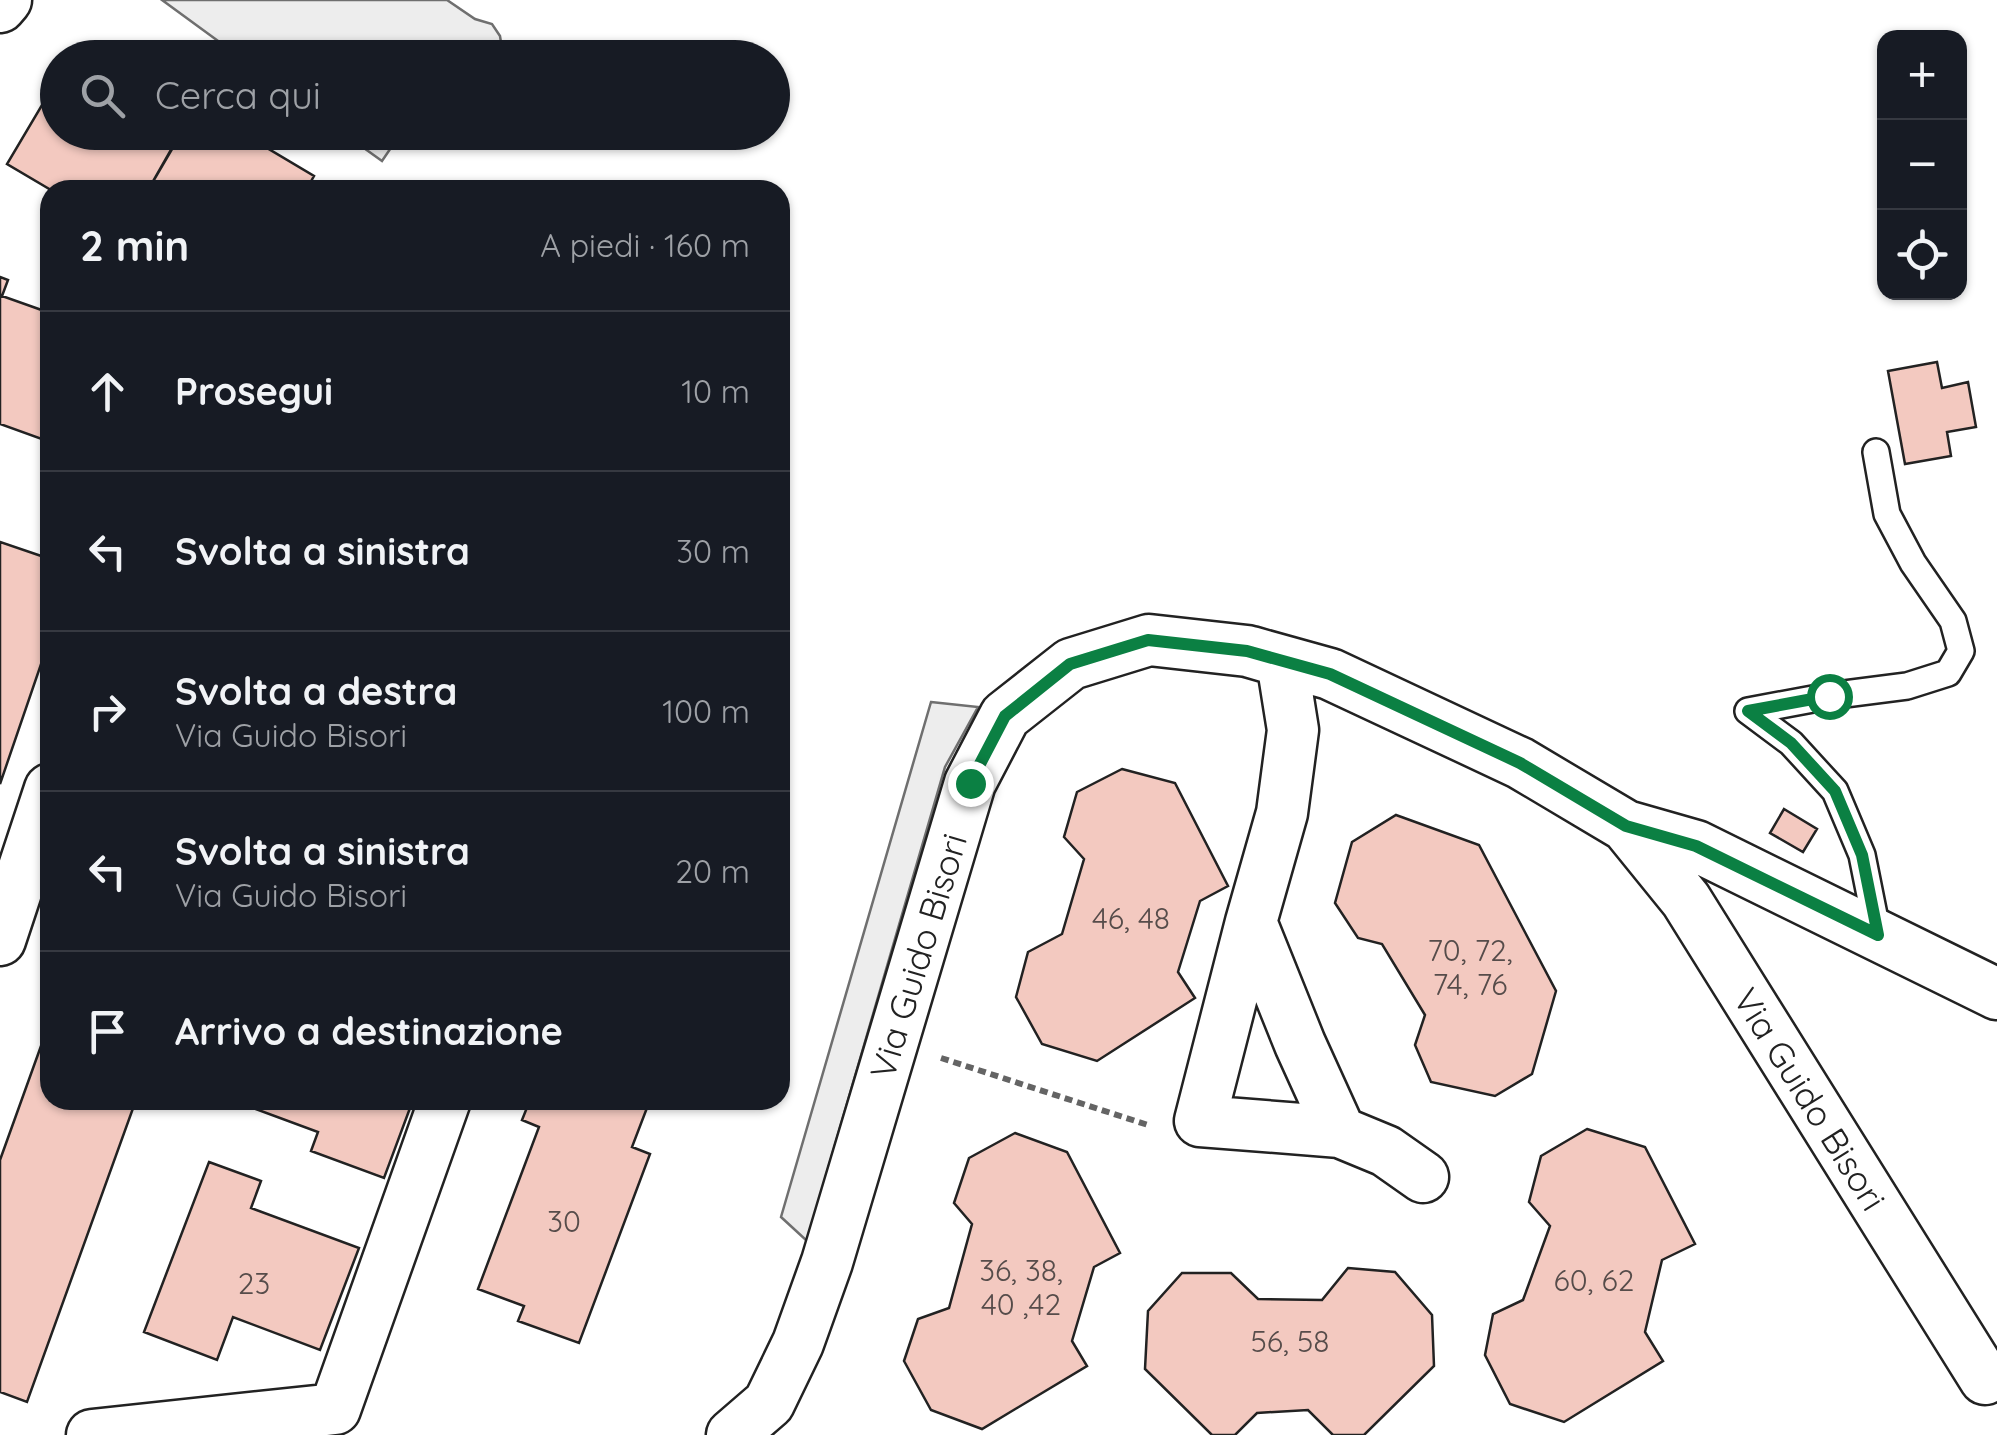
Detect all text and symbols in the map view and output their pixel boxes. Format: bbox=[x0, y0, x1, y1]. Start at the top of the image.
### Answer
map controls bbox=[1877, 30, 1967, 300]
button: + bbox=[1877, 30, 1967, 120]
search box bbox=[40, 40, 790, 150]
icon: search bbox=[75, 68, 130, 123]
text: Cerca qui bbox=[155, 71, 321, 119]
button: − bbox=[1877, 120, 1967, 210]
button: locate bbox=[1877, 210, 1967, 300]
text: 2 min bbox=[80, 219, 189, 272]
text: A piedi · 160 m bbox=[540, 225, 750, 265]
icon: ahead bbox=[80, 364, 135, 419]
text: Prosegui bbox=[175, 367, 333, 415]
text: 10 m bbox=[681, 371, 750, 411]
icon: left bbox=[80, 524, 135, 579]
text: Svolta a sinistra bbox=[175, 527, 470, 575]
text: 30 m bbox=[676, 531, 750, 571]
text: Svolta a destra bbox=[175, 667, 457, 715]
route start bbox=[1807, 674, 1853, 720]
icon: right bbox=[80, 684, 135, 739]
text: 100 m bbox=[662, 691, 750, 731]
text: Via Guido Bisori bbox=[175, 715, 407, 755]
route end bbox=[948, 761, 994, 807]
text: Svolta a sinistra bbox=[175, 827, 470, 875]
street label: Via Guido Bisori bbox=[860, 828, 976, 1084]
icon: left bbox=[80, 844, 135, 899]
text: 20 m bbox=[675, 851, 750, 891]
text: Via Guido Bisori bbox=[175, 875, 407, 915]
house number: 46, 48 bbox=[1092, 899, 1170, 937]
house number: 70, 72, 74, 76 bbox=[1427, 931, 1513, 1003]
street label: Via Guido Bisori bbox=[1724, 980, 1896, 1218]
icon: arrive bbox=[80, 1004, 135, 1059]
text: Arrivo a destinazione bbox=[175, 1007, 563, 1055]
house number: 30 bbox=[547, 1202, 581, 1240]
house number: 36, 38, 40 ,42 bbox=[979, 1251, 1063, 1323]
house number: 60, 62 bbox=[1554, 1261, 1634, 1299]
house number: 23 bbox=[238, 1264, 270, 1302]
house number: 56, 58 bbox=[1250, 1322, 1330, 1360]

